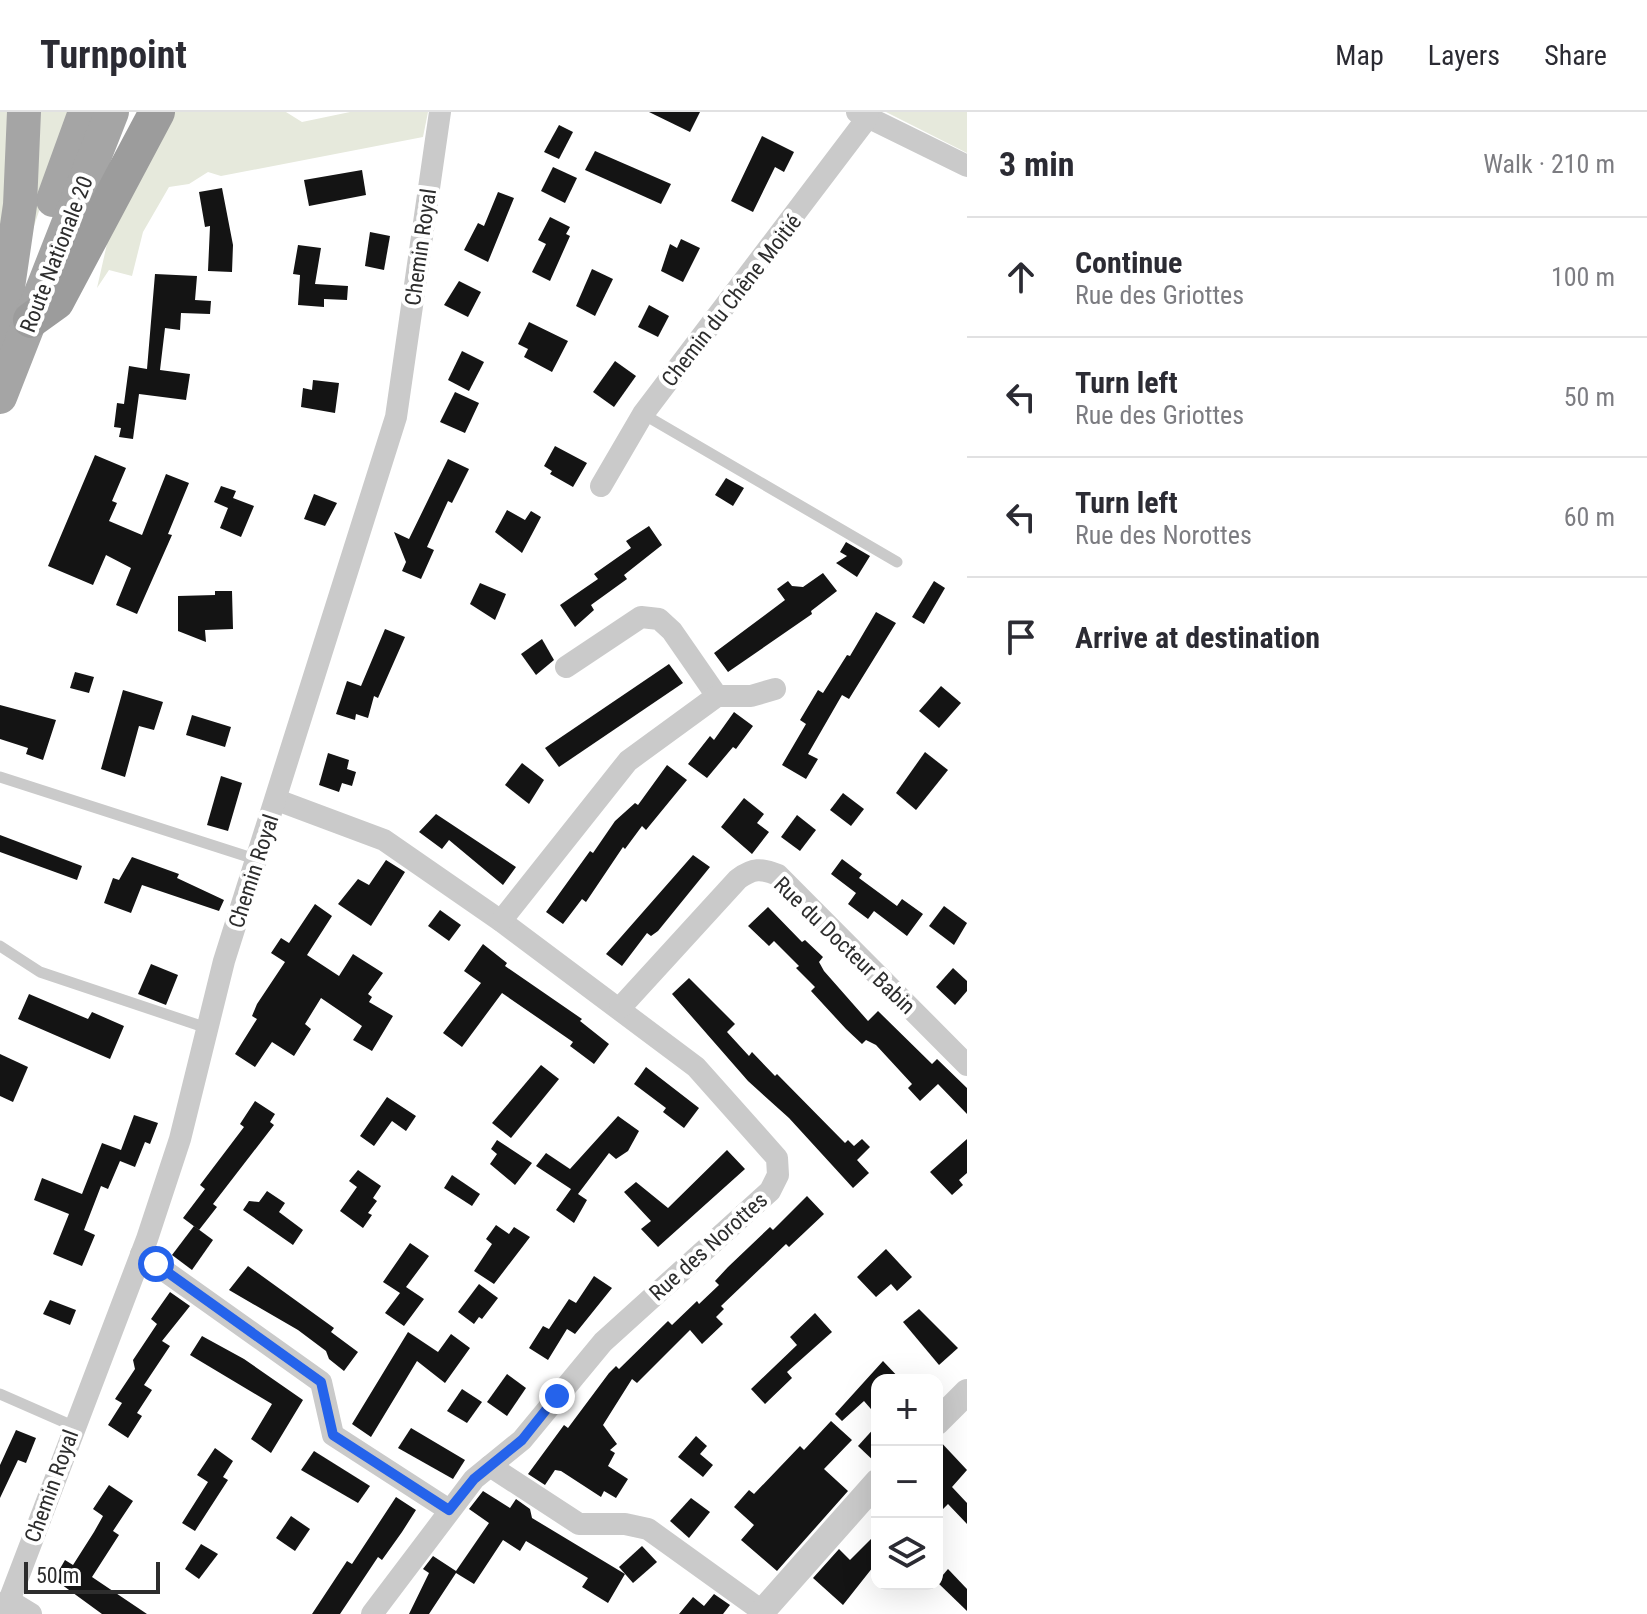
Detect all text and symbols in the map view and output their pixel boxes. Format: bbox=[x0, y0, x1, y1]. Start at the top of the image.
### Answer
text: Turnpoint bbox=[40, 33, 187, 77]
text: Map bbox=[1335, 39, 1384, 72]
text: Layers bbox=[1428, 39, 1500, 72]
text: Share bbox=[1544, 39, 1607, 72]
text: 3 min bbox=[999, 144, 1075, 184]
text: Walk · 210 m bbox=[1483, 149, 1615, 179]
street label: Route Nationale 20 bbox=[15, 173, 98, 336]
street label: Chemin Royal bbox=[400, 187, 441, 307]
street label: Chemin du Chêne Moitié bbox=[656, 209, 806, 391]
text: Continue bbox=[1075, 245, 1182, 280]
icon: ahead bbox=[999, 255, 1043, 299]
text: 100 m bbox=[1551, 262, 1615, 292]
text: Rue des Griottes bbox=[1075, 280, 1244, 310]
text: Turn left bbox=[1075, 365, 1178, 400]
icon: left bbox=[999, 375, 1043, 419]
text: 50 m bbox=[1564, 382, 1615, 412]
text: Rue des Griottes bbox=[1075, 400, 1244, 430]
text: Turn left bbox=[1075, 485, 1178, 520]
icon: left bbox=[999, 495, 1043, 539]
text: 60 m bbox=[1564, 502, 1615, 532]
text: Rue des Norottes bbox=[1075, 520, 1252, 550]
icon: arrive bbox=[999, 615, 1043, 659]
text: Arrive at destination bbox=[1075, 620, 1320, 655]
street label: Chemin Royal bbox=[223, 811, 284, 931]
street label: Rue du Docteur Babin bbox=[769, 872, 920, 1019]
street label: Rue des Norottes bbox=[644, 1187, 772, 1306]
route start bbox=[138, 1246, 174, 1282]
map controls bbox=[871, 1374, 943, 1590]
button: + bbox=[871, 1374, 943, 1446]
route end bbox=[539, 1378, 575, 1414]
street label: Chemin Royal bbox=[20, 1427, 83, 1546]
button: − bbox=[871, 1446, 943, 1518]
button: layers bbox=[871, 1518, 943, 1590]
scale bar bbox=[24, 1558, 160, 1594]
text: 50 m bbox=[36, 1563, 79, 1588]

